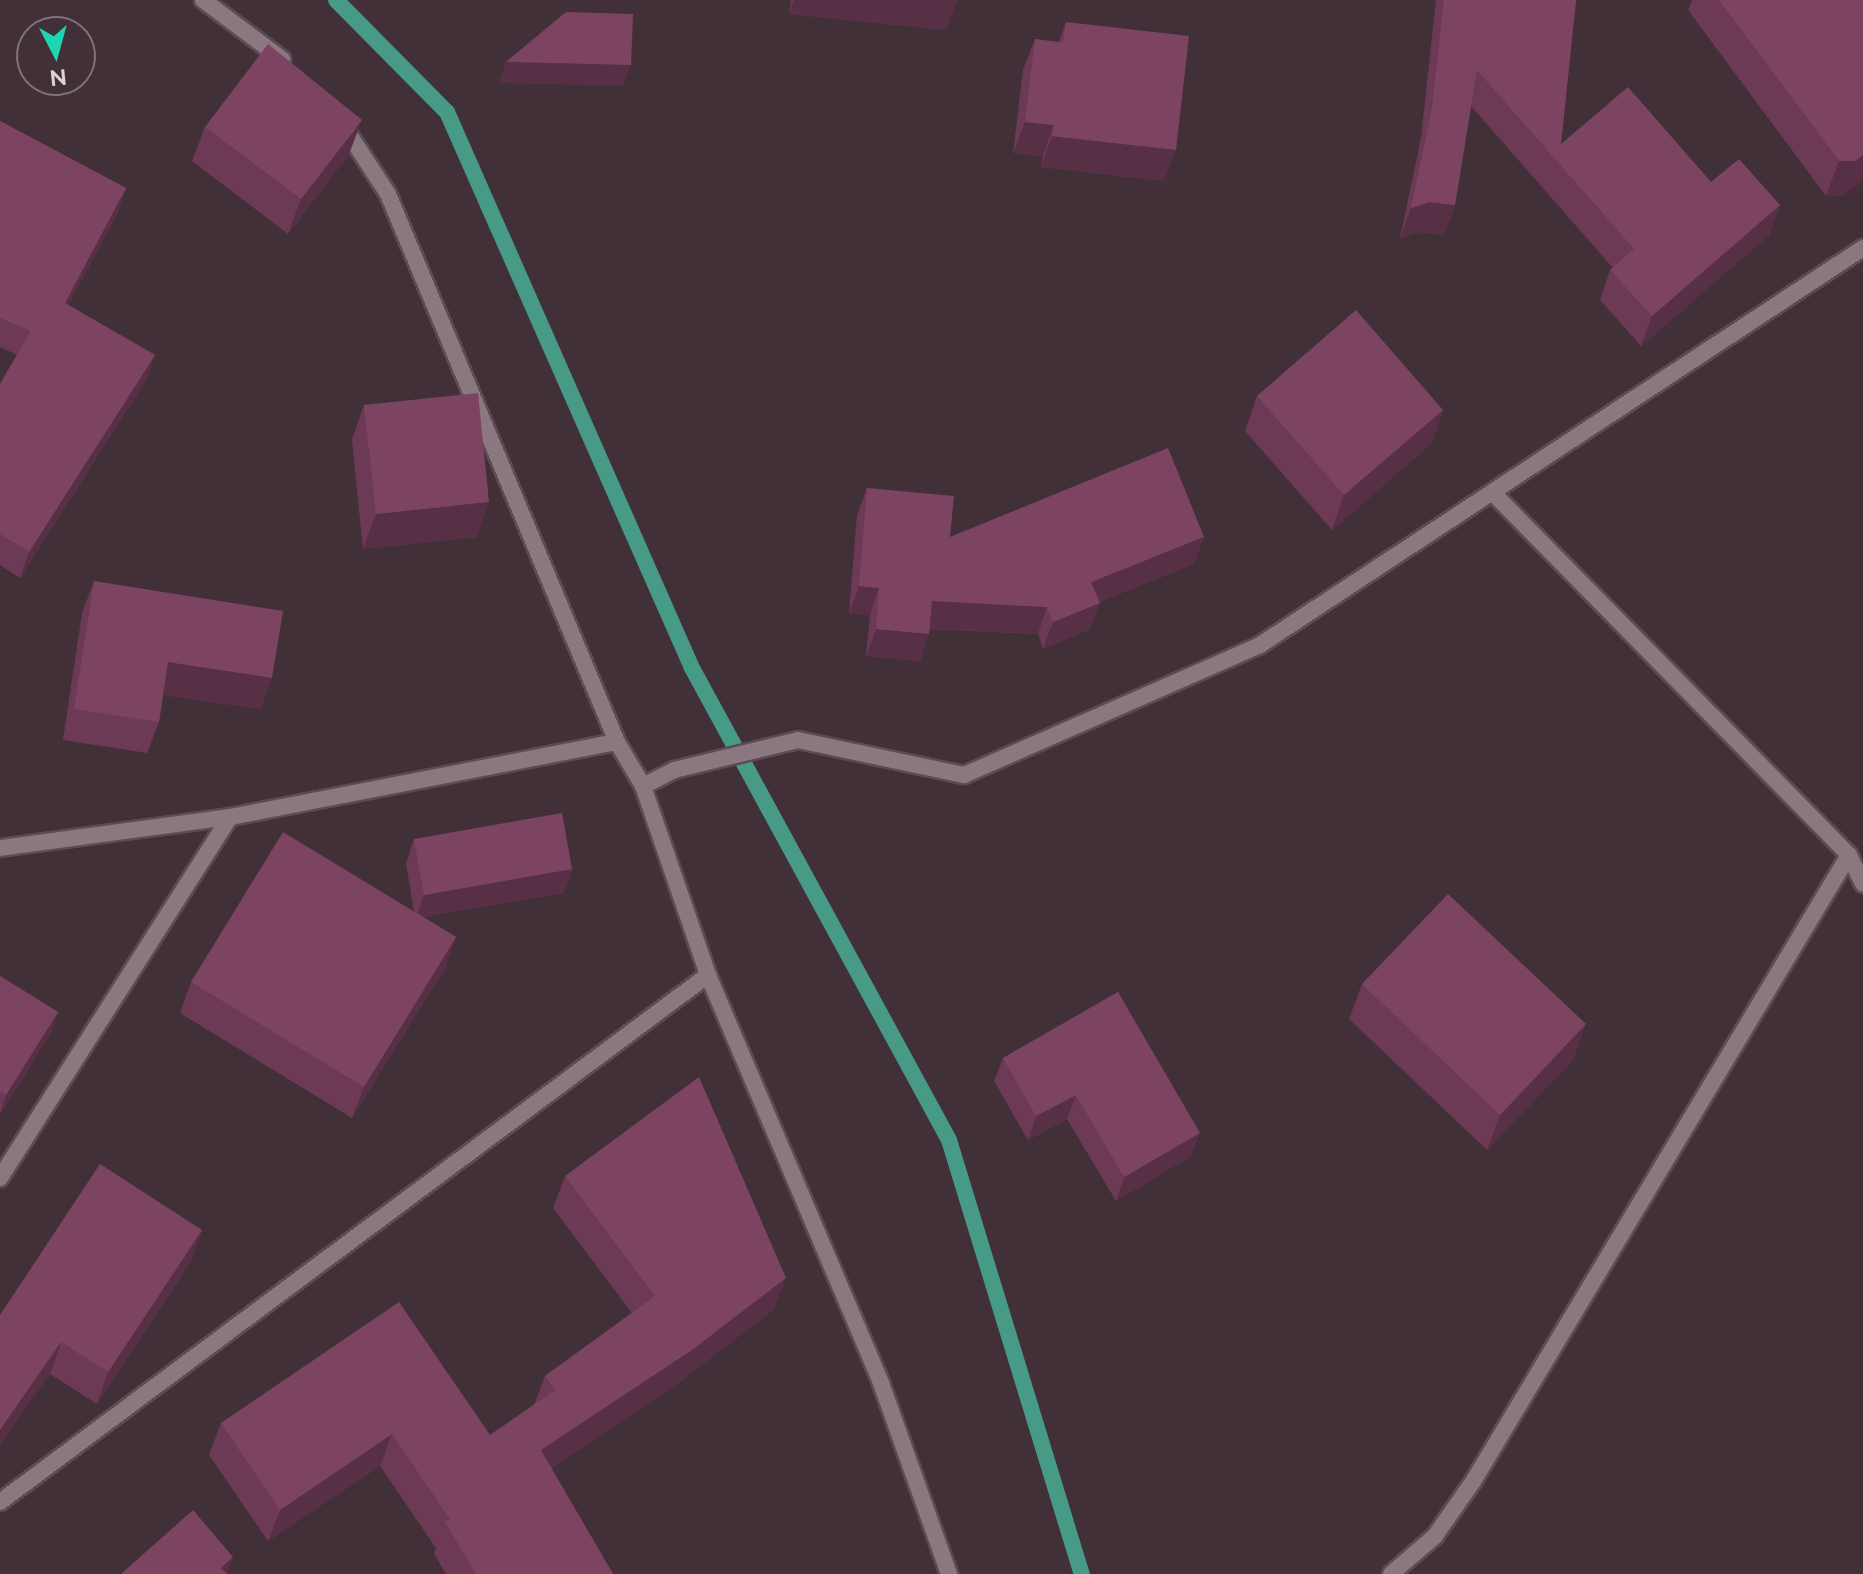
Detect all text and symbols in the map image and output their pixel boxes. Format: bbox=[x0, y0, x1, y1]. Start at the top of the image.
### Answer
north arrow bbox=[16, 16, 96, 96]
text: N bbox=[49, 64, 68, 92]

